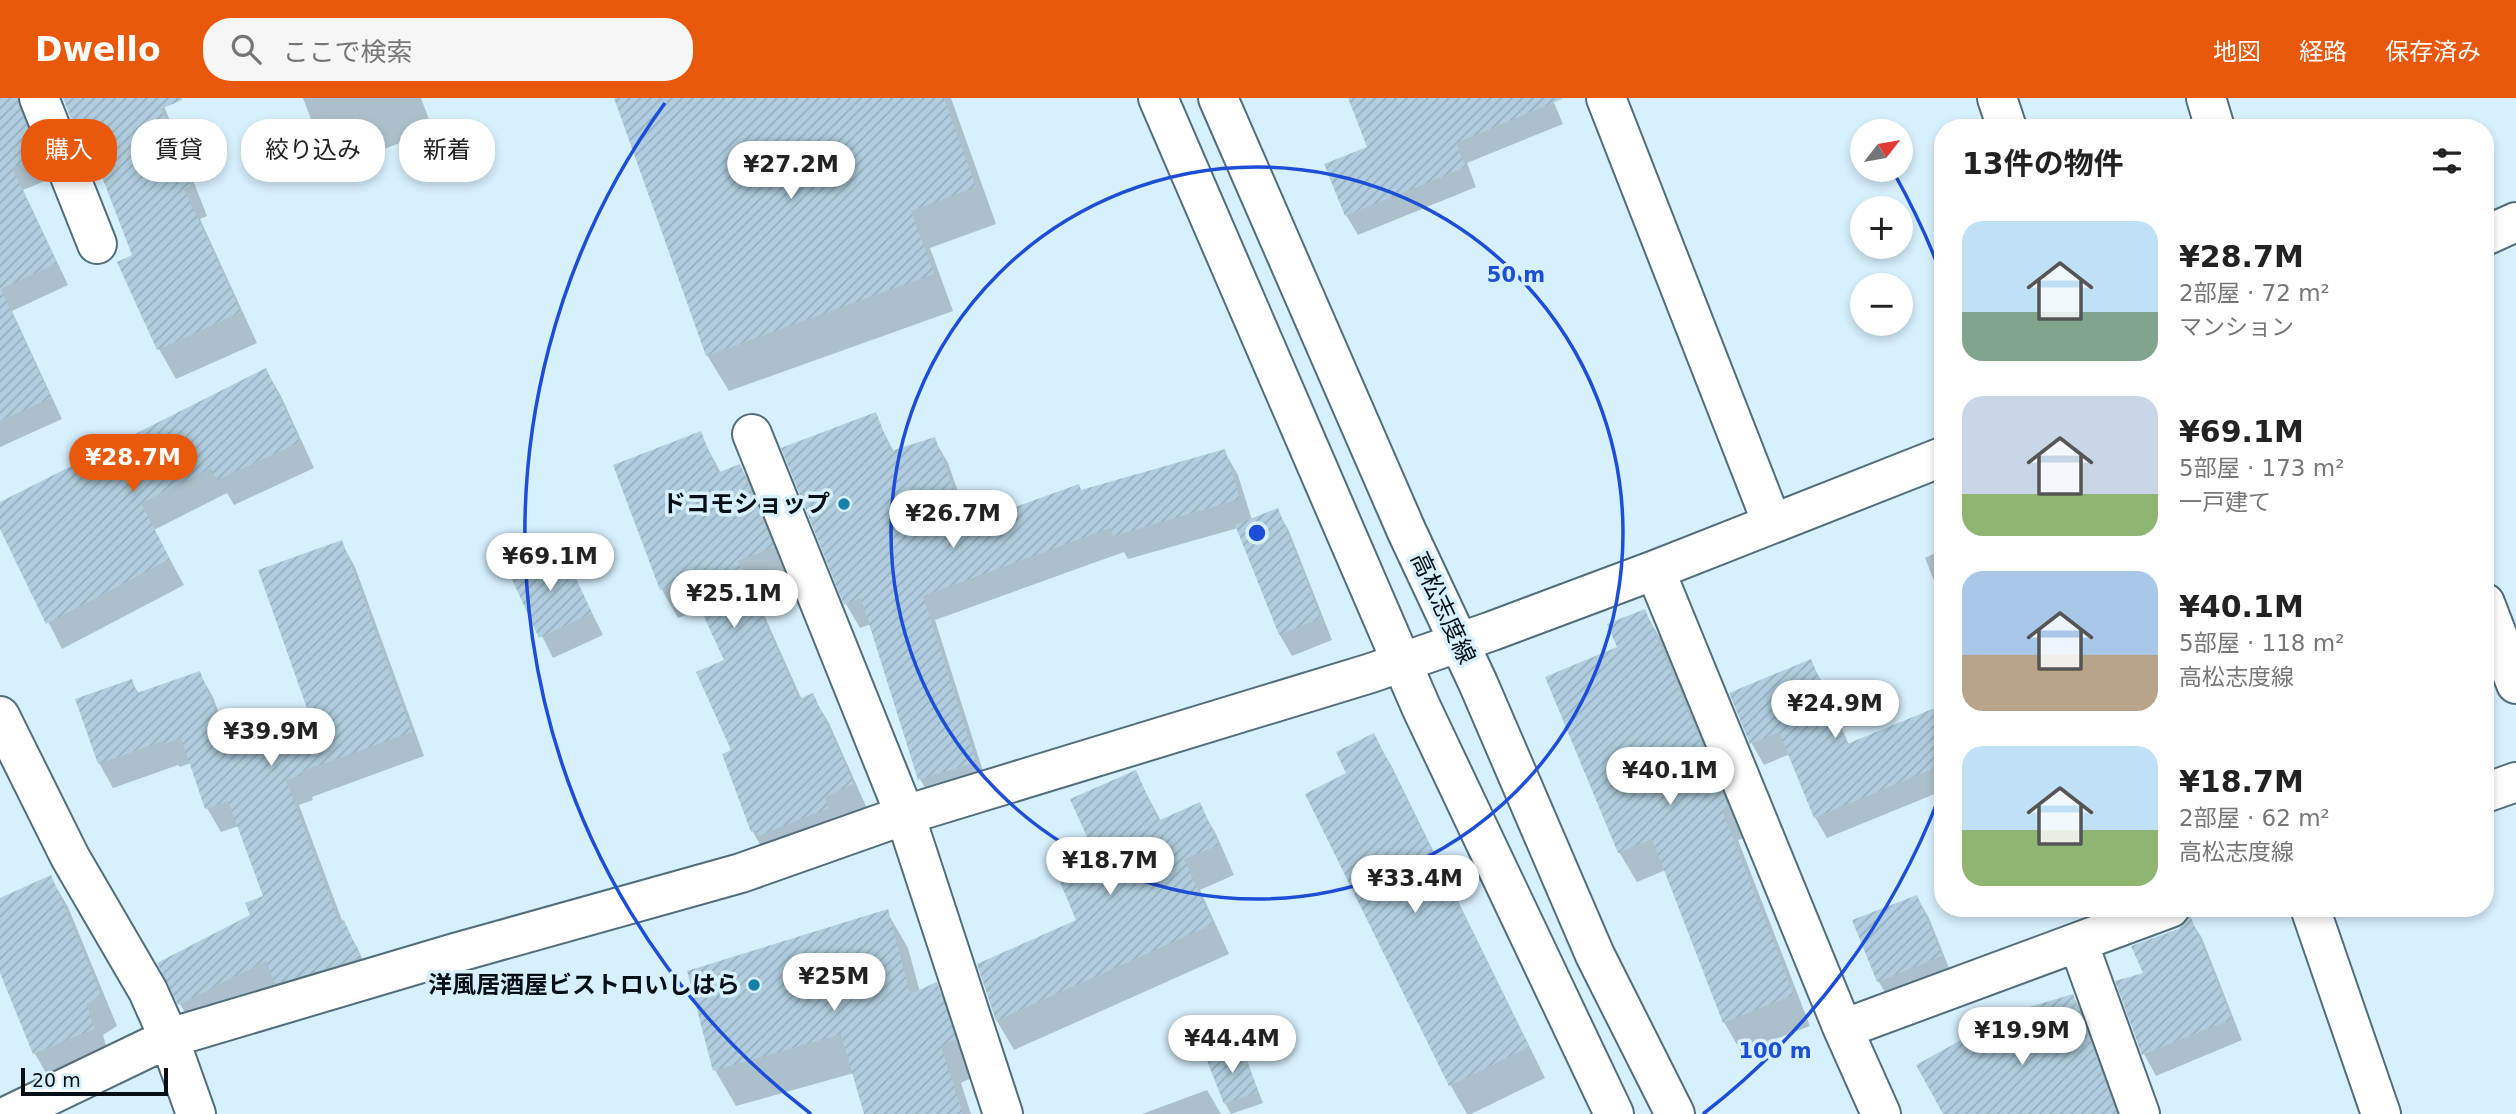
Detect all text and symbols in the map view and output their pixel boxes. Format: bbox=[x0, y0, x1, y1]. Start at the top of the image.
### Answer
search box bbox=[203, 18, 693, 81]
text: Dwello bbox=[35, 30, 161, 69]
icon: search bbox=[227, 30, 265, 68]
text: ここで検索 bbox=[283, 37, 413, 67]
text: 地図 bbox=[2213, 38, 2261, 66]
text: 経路 bbox=[2299, 38, 2347, 66]
text: 保存済み bbox=[2385, 38, 2481, 66]
chip: 購入 bbox=[21, 119, 117, 182]
chip: 賃貸 bbox=[131, 119, 227, 182]
chip: 絞り込み bbox=[241, 119, 385, 182]
chip: 新着 bbox=[399, 119, 495, 182]
north arrow bbox=[1850, 119, 1913, 182]
map controls bbox=[1850, 119, 1913, 336]
pin: ¥27.2M bbox=[734, 141, 848, 201]
icon: filters bbox=[2428, 142, 2466, 180]
text: 13件の物件 bbox=[1962, 146, 2124, 181]
text: ¥27.2M bbox=[743, 151, 839, 177]
button: + bbox=[1850, 196, 1913, 259]
text: ¥28.7M bbox=[2179, 239, 2304, 274]
icon: home bbox=[2018, 249, 2102, 333]
text: 50 m bbox=[1487, 263, 1545, 287]
button: − bbox=[1850, 273, 1913, 336]
text: 2部屋 · 72 m² bbox=[2179, 280, 2330, 306]
text: マンション bbox=[2179, 314, 2294, 340]
text: ¥69.1M bbox=[2179, 414, 2304, 449]
icon: home bbox=[2018, 424, 2102, 508]
pin: ¥28.7M bbox=[76, 434, 190, 494]
text: ¥28.7M bbox=[85, 444, 181, 470]
text: 5部屋 · 173 m² bbox=[2179, 455, 2344, 481]
text: 一戸建て bbox=[2179, 489, 2271, 515]
place label: ドコモショップ bbox=[662, 490, 830, 518]
pin: ¥26.7M bbox=[896, 490, 1010, 550]
marker: ドコモショップ bbox=[836, 496, 852, 512]
text: ¥26.7M bbox=[905, 500, 1001, 526]
centre of rings bbox=[1245, 521, 1269, 545]
pin: ¥69.1M bbox=[493, 533, 607, 593]
text: ¥69.1M bbox=[502, 543, 598, 569]
street label: 高松志度線 bbox=[1405, 548, 1481, 668]
pin: ¥25.1M bbox=[677, 570, 791, 630]
text: ¥25.1M bbox=[686, 580, 782, 606]
text: ¥40.1M bbox=[2179, 589, 2304, 624]
icon: home bbox=[2018, 599, 2102, 683]
text: 5部屋 · 118 m² bbox=[2179, 630, 2344, 656]
text: 高松志度線 bbox=[2179, 664, 2294, 690]
pin: ¥24.9M bbox=[1778, 680, 1892, 740]
text: ¥24.9M bbox=[1787, 690, 1883, 716]
pin: ¥39.9M bbox=[214, 708, 328, 768]
text: ¥39.9M bbox=[223, 718, 319, 744]
pin: ¥40.1M bbox=[1613, 748, 1727, 807]
text: ¥40.1M bbox=[1622, 757, 1718, 783]
text: ¥18.7M bbox=[2179, 764, 2304, 799]
icon: home bbox=[2018, 774, 2102, 858]
text: 2部屋 · 62 m² bbox=[2179, 805, 2330, 831]
pin: ¥18.7M bbox=[1053, 838, 1167, 897]
text: 高松志度線 bbox=[2179, 839, 2294, 865]
text: ¥18.7M bbox=[1062, 847, 1158, 873]
pin: ¥33.4M bbox=[1358, 856, 1472, 915]
text: ¥33.4M bbox=[1367, 865, 1463, 891]
pin: ¥25M bbox=[793, 954, 875, 1013]
text: ¥25M bbox=[799, 963, 869, 989]
place label: 洋風居酒屋ビストロいしはら bbox=[428, 971, 740, 999]
marker: 洋風居酒屋ビストロいしはら bbox=[746, 977, 762, 993]
pin: ¥19.9M bbox=[1965, 1007, 2079, 1067]
pin: ¥44.4M bbox=[1175, 1016, 1289, 1075]
text: ¥19.9M bbox=[1974, 1017, 2070, 1043]
text: ¥44.4M bbox=[1184, 1025, 1280, 1051]
text: 100 m bbox=[1738, 1039, 1812, 1063]
scale bar bbox=[21, 1065, 168, 1097]
text: 20 m bbox=[32, 1069, 81, 1091]

